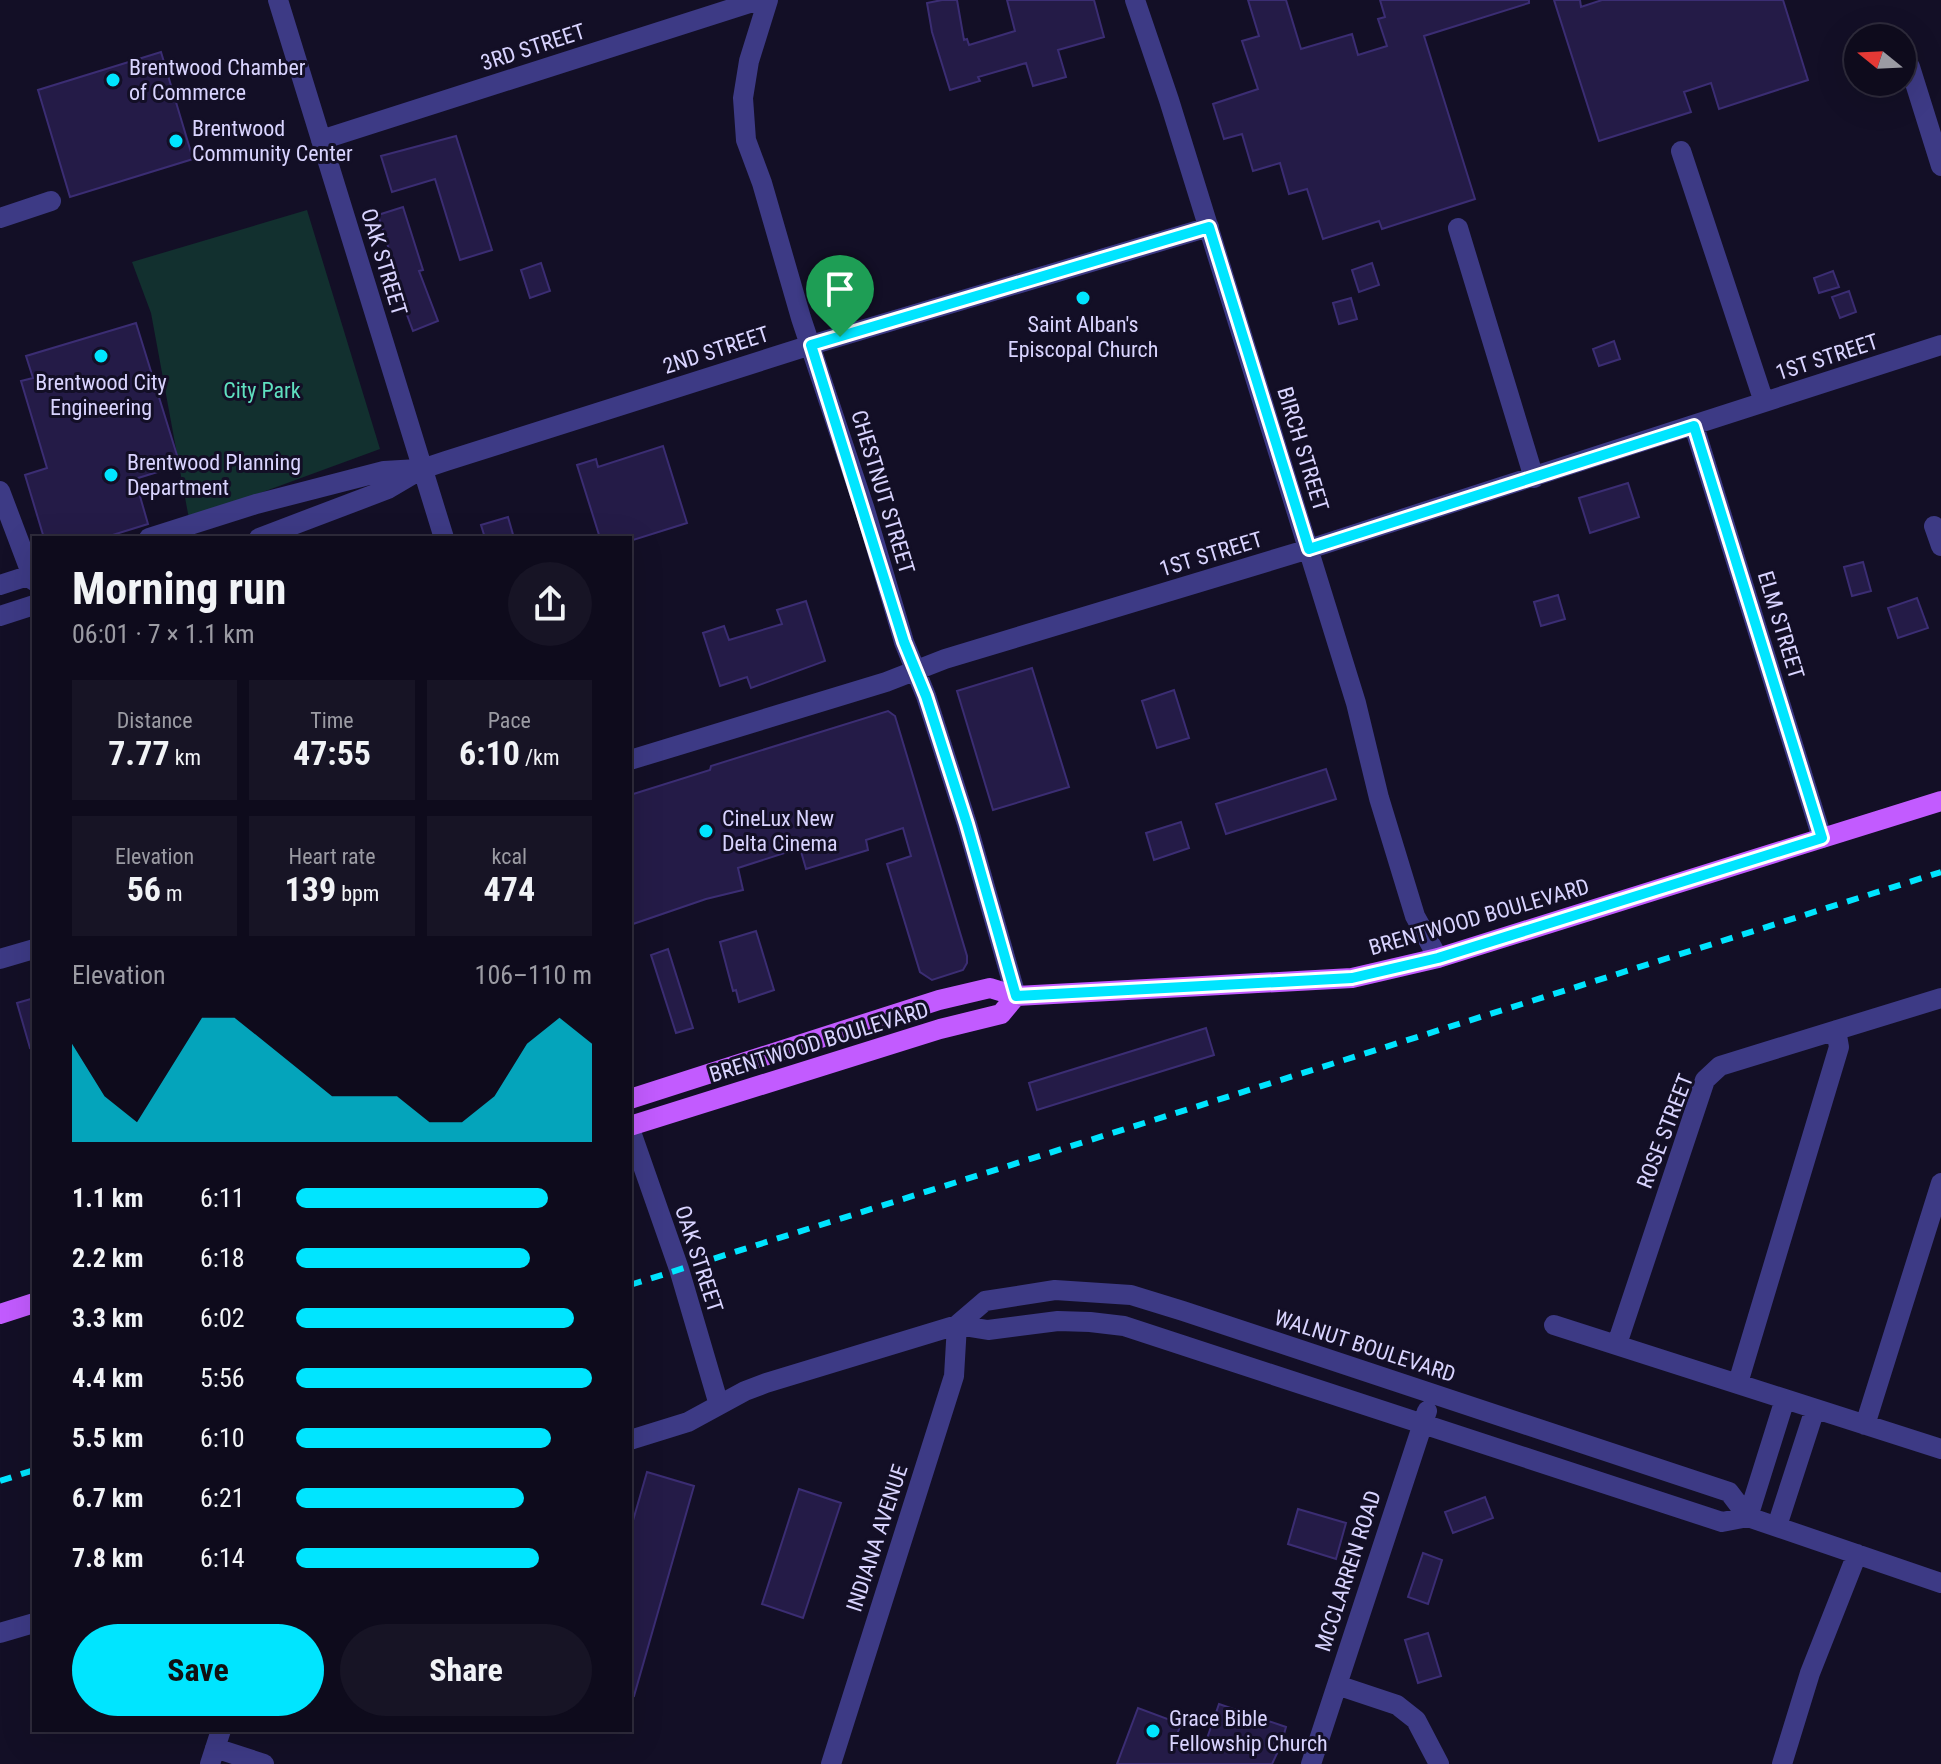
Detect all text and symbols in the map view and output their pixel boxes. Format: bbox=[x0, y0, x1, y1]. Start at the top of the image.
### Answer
street label: 3RD STREET bbox=[478, 18, 588, 76]
north arrow bbox=[1844, 24, 1916, 96]
map controls bbox=[1844, 24, 1916, 96]
place label: Brentwood Chamber of Commerce bbox=[129, 55, 306, 105]
marker: Brentwood Chamber of Commerce bbox=[104, 71, 122, 89]
place label: Brentwood Community Center bbox=[192, 116, 353, 166]
marker: Brentwood Community Center bbox=[167, 132, 185, 150]
street label: OAK STREET bbox=[356, 205, 412, 319]
pin bbox=[806, 255, 874, 337]
icon: arrive bbox=[818, 267, 862, 311]
marker: Saint Alban's Episcopal Church bbox=[1074, 289, 1092, 307]
place label: Saint Alban's Episcopal Church bbox=[1008, 312, 1158, 362]
street label: 2ND STREET bbox=[660, 321, 772, 379]
street label: 1ST STREET bbox=[1773, 329, 1881, 385]
marker: Brentwood City Engineering bbox=[92, 347, 110, 365]
place label: Brentwood City Engineering bbox=[35, 370, 167, 420]
park label: City Park bbox=[223, 378, 301, 403]
street label: BIRCH STREET bbox=[1272, 384, 1334, 514]
street label: CHESTNUT STREET bbox=[846, 407, 920, 577]
place label: Brentwood Planning Department bbox=[127, 450, 301, 500]
marker: Brentwood Planning Department bbox=[102, 466, 120, 484]
street label: 1ST STREET bbox=[1156, 526, 1266, 582]
button: share bbox=[508, 562, 592, 646]
text: Morning run bbox=[72, 563, 286, 615]
street label: ELM STREET bbox=[1753, 568, 1809, 682]
text: 06:01 · 7 × 1.1 km bbox=[72, 619, 254, 649]
text: Distance bbox=[117, 708, 193, 733]
text: Time bbox=[310, 708, 354, 733]
text: Pace bbox=[488, 708, 531, 733]
text: 7.77 bbox=[108, 733, 170, 773]
text: 47:55 bbox=[293, 733, 371, 773]
text: 6:10 bbox=[459, 733, 520, 773]
text: km bbox=[170, 745, 201, 770]
text: /km bbox=[520, 745, 560, 770]
place label: CineLux New Delta Cinema bbox=[722, 806, 838, 856]
marker: CineLux New Delta Cinema bbox=[697, 822, 715, 840]
text: Elevation bbox=[115, 844, 194, 869]
text: Heart rate bbox=[289, 844, 375, 869]
text: kcal bbox=[492, 844, 527, 869]
text: 56 bbox=[127, 869, 161, 909]
text: 139 bbox=[285, 869, 336, 909]
text: 474 bbox=[484, 869, 535, 909]
street label: BRENTWOOD BOULEVARD bbox=[1366, 874, 1592, 960]
text: m bbox=[161, 881, 183, 906]
text: bpm bbox=[336, 881, 379, 906]
text: Elevation bbox=[72, 960, 166, 990]
text: 106–110 m bbox=[475, 960, 592, 990]
street label: BRENTWOOD BOULEVARD bbox=[706, 997, 932, 1087]
street label: ROSE STREET bbox=[1632, 1070, 1698, 1192]
text: 1.1 km bbox=[72, 1183, 144, 1213]
text: 6:11 bbox=[200, 1183, 245, 1213]
street label: OAK STREET bbox=[670, 1202, 728, 1316]
text: 2.2 km bbox=[72, 1243, 144, 1273]
text: 6:18 bbox=[200, 1243, 245, 1273]
text: 3.3 km bbox=[72, 1303, 144, 1333]
text: 6:02 bbox=[200, 1303, 245, 1333]
street label: WALNUT BOULEVARD bbox=[1271, 1305, 1459, 1387]
text: 4.4 km bbox=[72, 1363, 144, 1393]
text: 5:56 bbox=[200, 1363, 245, 1393]
text: 5.5 km bbox=[72, 1423, 144, 1453]
text: 6:10 bbox=[200, 1423, 245, 1453]
street label: INDIANA AVENUE bbox=[841, 1461, 913, 1615]
text: 6.7 km bbox=[72, 1483, 144, 1513]
text: 6:21 bbox=[200, 1483, 245, 1513]
street label: MCCLARREN ROAD bbox=[1310, 1487, 1386, 1655]
text: 7.8 km bbox=[72, 1543, 144, 1573]
text: 6:14 bbox=[200, 1543, 245, 1573]
button: Save bbox=[72, 1624, 324, 1716]
button: Share bbox=[340, 1624, 592, 1716]
place label: Grace Bible Fellowship Church bbox=[1169, 1706, 1328, 1756]
marker: Grace Bible Fellowship Church bbox=[1144, 1722, 1162, 1740]

